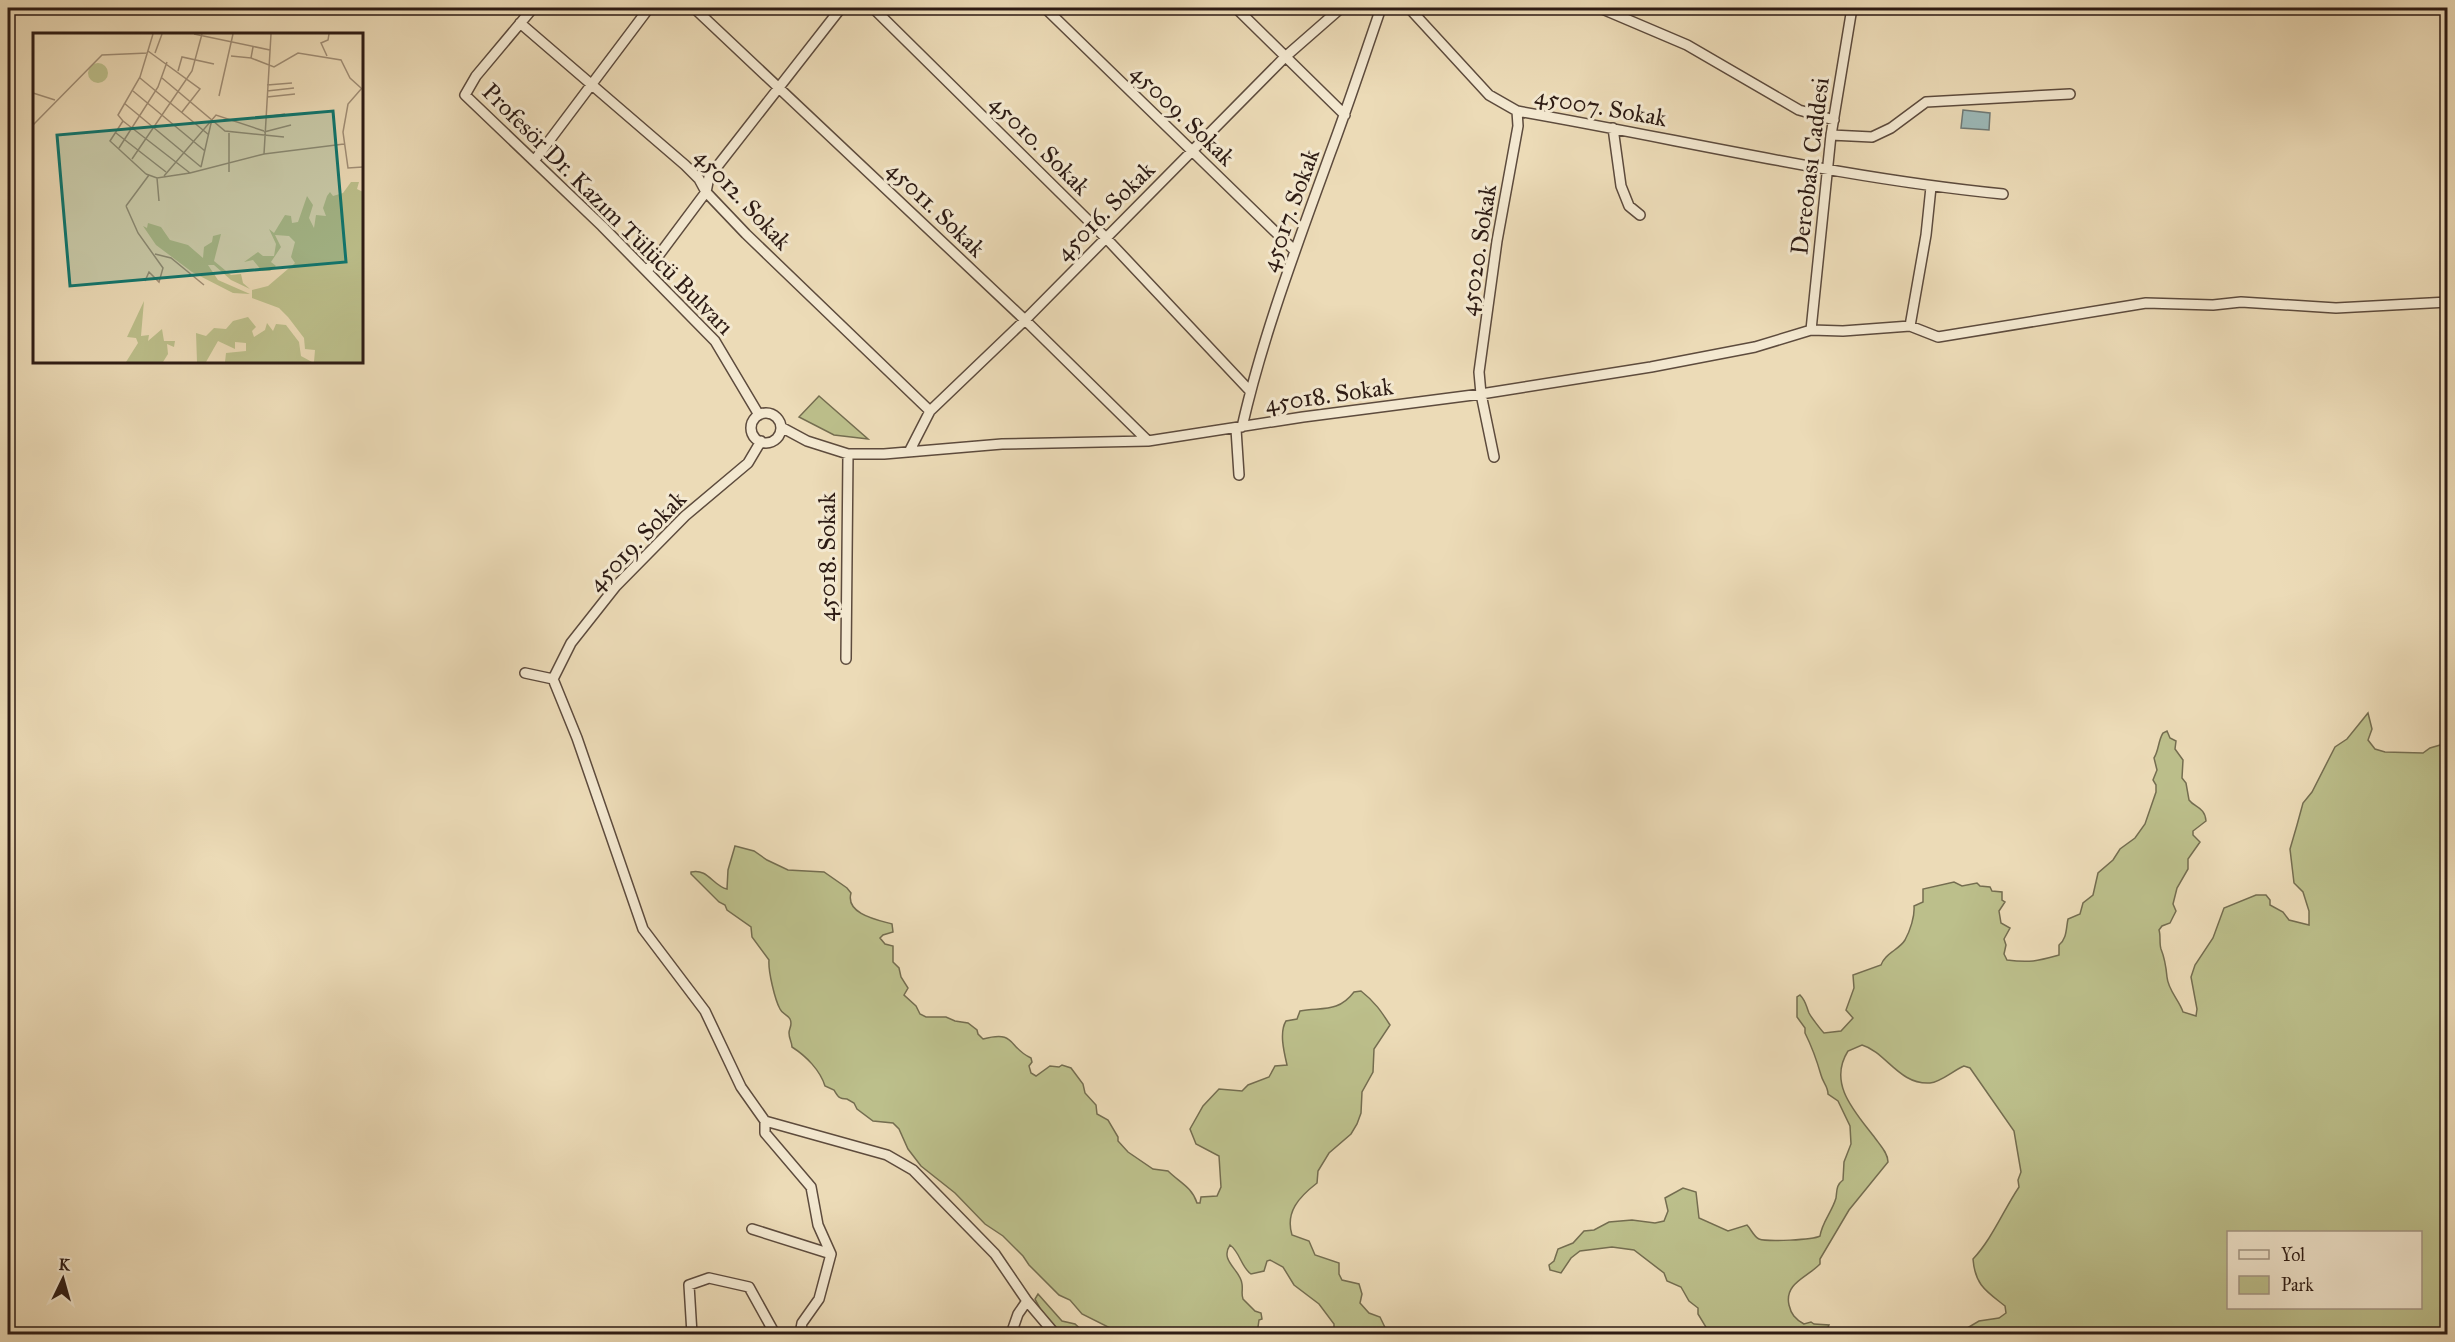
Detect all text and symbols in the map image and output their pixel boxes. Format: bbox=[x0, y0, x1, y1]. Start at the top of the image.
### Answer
inset map bbox=[33, 33, 363, 363]
street label: 45009. Sokak bbox=[1124, 58, 1242, 173]
street label: Dereobası Caddesi bbox=[1784, 75, 1836, 256]
street label: Profesör Dr. Kazım Tülücü Bulvarı bbox=[476, 77, 740, 341]
street label: 45007. Sokak bbox=[1533, 81, 1670, 134]
street label: 45010. Sokak bbox=[983, 88, 1097, 202]
street label: 45012. Sokak bbox=[688, 142, 798, 257]
street label: 45017. Sokak bbox=[1254, 144, 1326, 276]
street label: 45016. Sokak bbox=[1049, 154, 1162, 267]
street label: 45011. Sokak bbox=[880, 155, 992, 264]
street label: 45020. Sokak bbox=[1453, 181, 1503, 318]
street label: 45018. Sokak bbox=[1263, 371, 1396, 419]
street label: 45019. Sokak bbox=[581, 484, 693, 598]
street label: 45018. Sokak bbox=[812, 492, 842, 622]
legend bbox=[2227, 1231, 2422, 1309]
text: Yol bbox=[2281, 1244, 2305, 1266]
north arrow bbox=[33, 1249, 93, 1309]
text: K bbox=[58, 1255, 71, 1275]
text: Park bbox=[2281, 1274, 2314, 1296]

